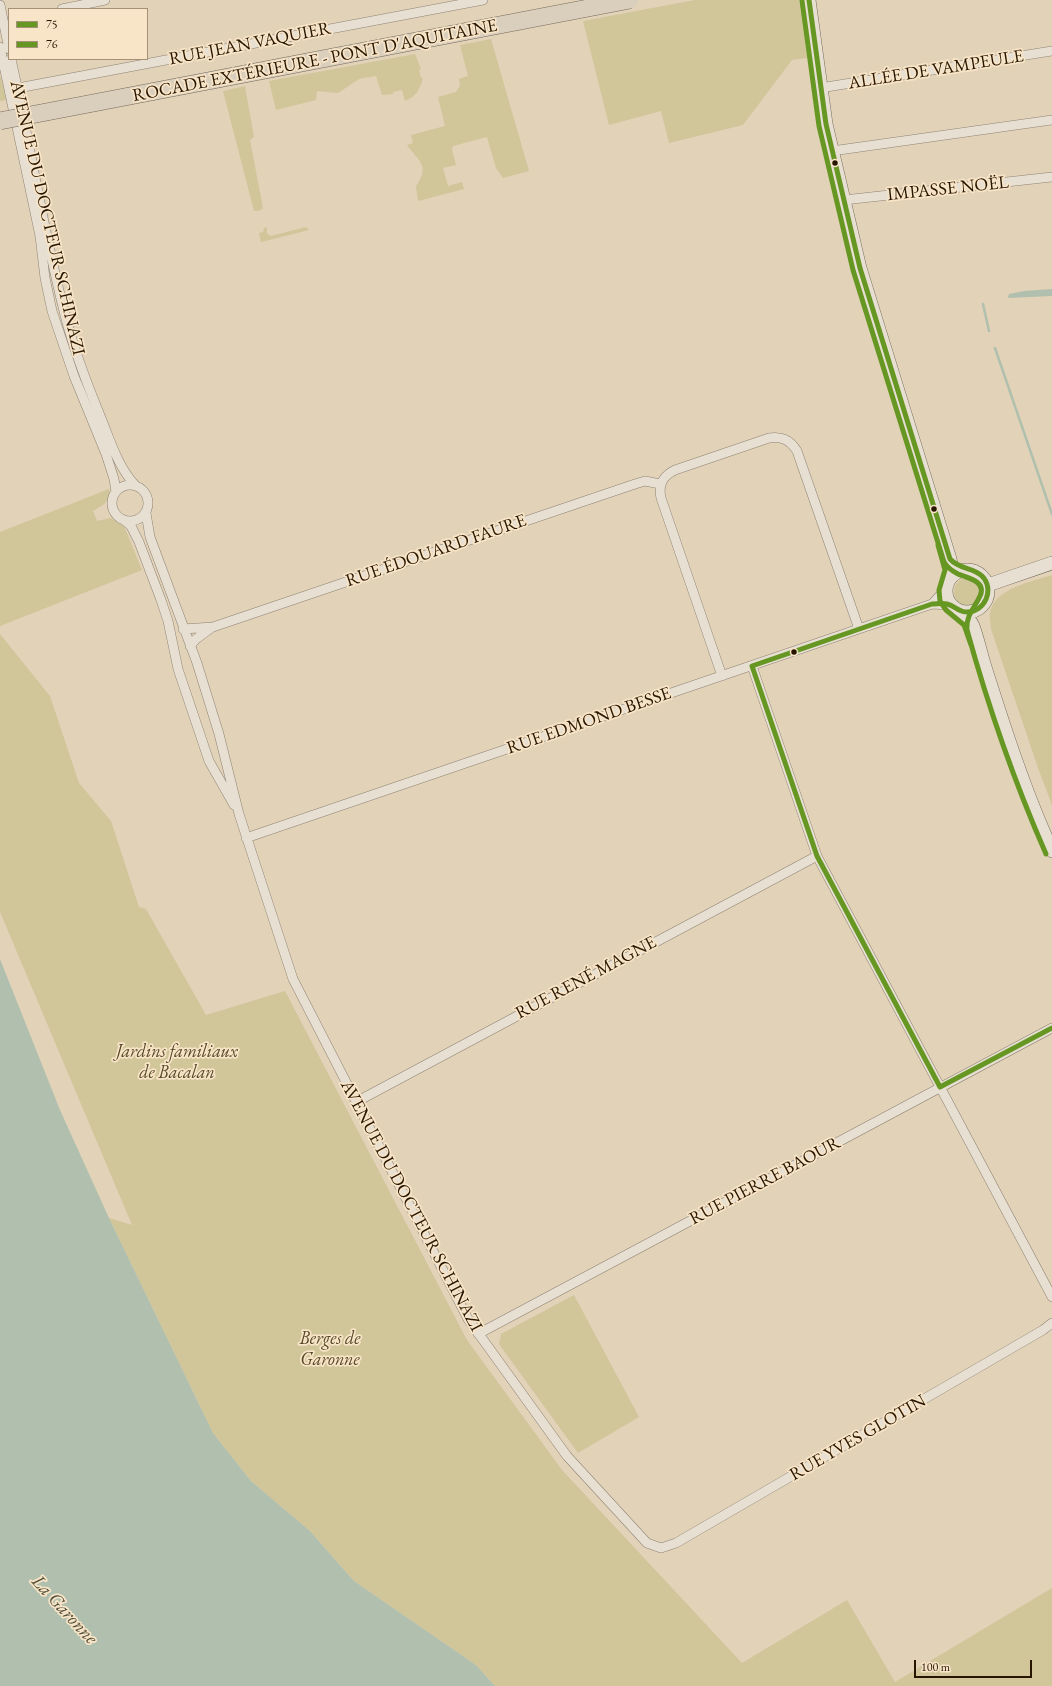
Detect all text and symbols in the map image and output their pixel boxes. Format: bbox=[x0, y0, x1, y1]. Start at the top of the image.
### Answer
legend bbox=[8, 8, 148, 60]
street label: ROCADE EXTÉRIEURE - PONT D'AQUITAINE bbox=[131, 15, 499, 107]
text: 75 bbox=[46, 16, 58, 32]
street label: RUE JEAN VAQUIER bbox=[167, 18, 333, 70]
text: 76 bbox=[46, 36, 58, 52]
street label: ALLÉE DE VAMPEULE bbox=[847, 45, 1025, 95]
street label: AVENUE DU DOCTEUR SCHINAZI bbox=[5, 78, 89, 358]
unlabelled marker bbox=[830, 158, 840, 168]
street label: IMPASSE NOËL bbox=[886, 172, 1010, 206]
unlabelled marker bbox=[929, 504, 939, 514]
street label: RUE ÉDOUARD FAURE bbox=[343, 510, 529, 592]
unlabelled marker bbox=[789, 647, 799, 657]
street label: RUE EDMOND BESSE bbox=[504, 683, 674, 759]
street label: RUE RENÉ MAGNE bbox=[512, 932, 660, 1024]
park label: Jardins familiaux de Bacalan bbox=[116, 1041, 238, 1084]
street label: AVENUE DU DOCTEUR SCHINAZI bbox=[335, 1077, 487, 1335]
street label: RUE PIERRE BAOUR bbox=[686, 1132, 844, 1230]
park label: Berges de Garonne bbox=[300, 1328, 360, 1370]
street label: RUE YVES GLOTIN bbox=[786, 1390, 930, 1486]
water label: La Garonne bbox=[26, 1571, 102, 1649]
scale bar bbox=[916, 1652, 1034, 1678]
text: 100 m bbox=[921, 1659, 950, 1675]

